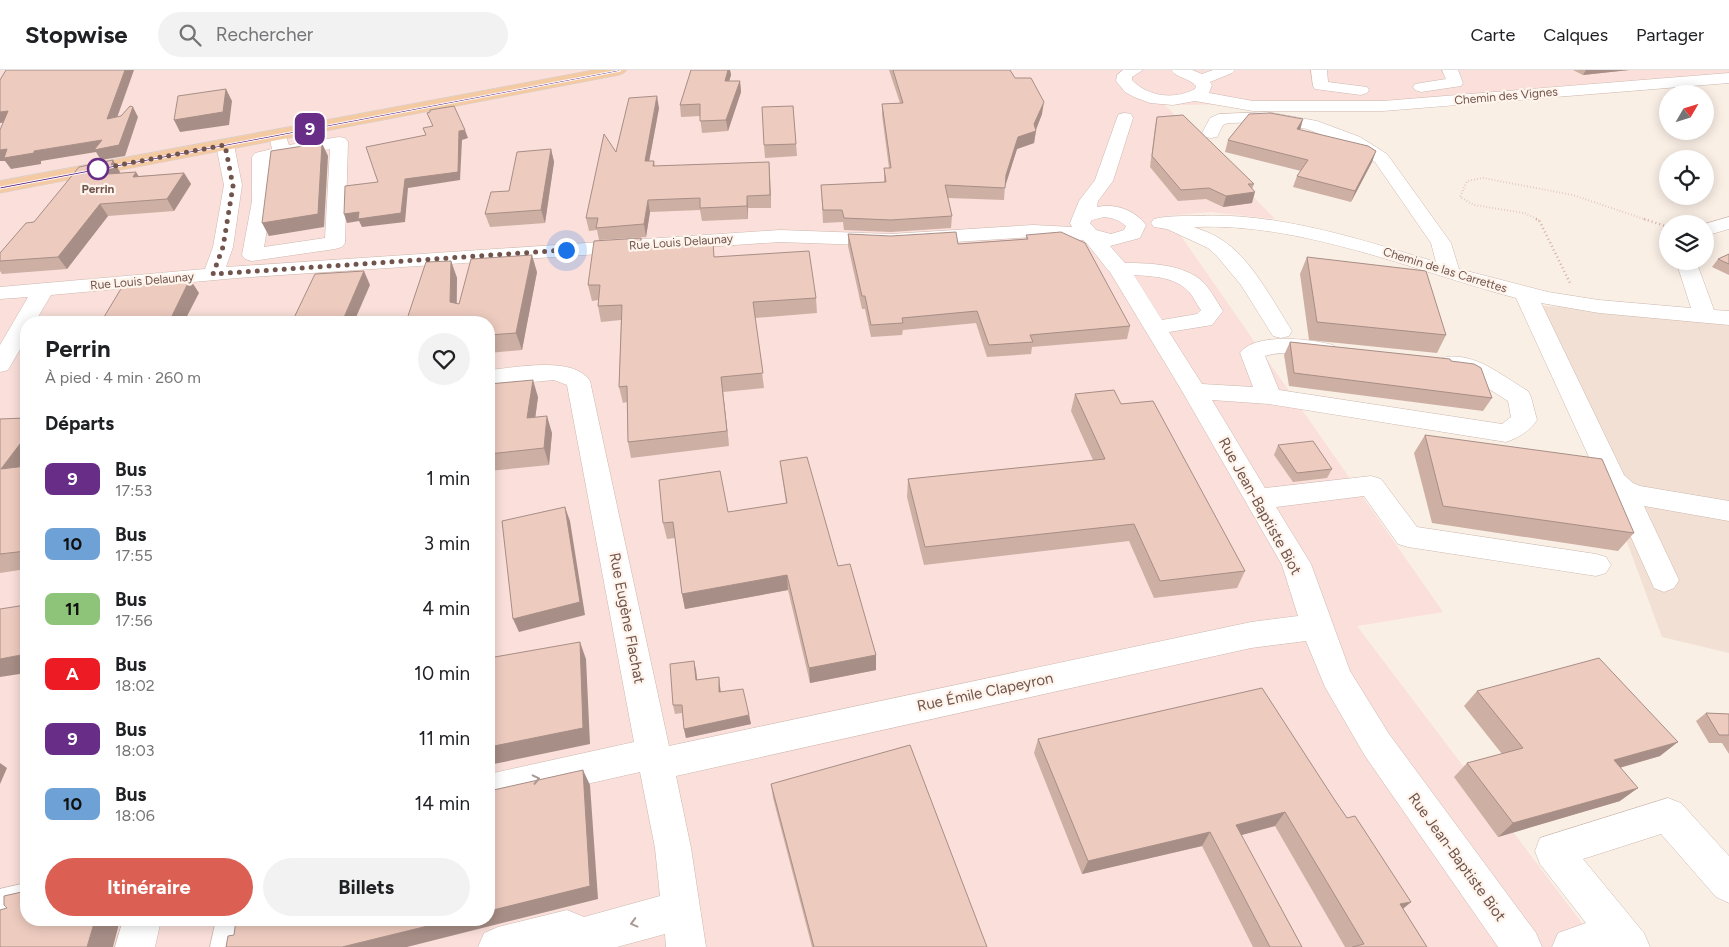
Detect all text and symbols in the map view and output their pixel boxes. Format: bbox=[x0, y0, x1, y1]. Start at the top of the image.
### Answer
search box bbox=[158, 12, 508, 57]
text: Stopwise bbox=[25, 20, 128, 49]
icon: search bbox=[176, 21, 204, 49]
text: Rechercher bbox=[216, 23, 313, 46]
text: Carte bbox=[1470, 24, 1515, 46]
text: Calques bbox=[1543, 24, 1608, 46]
text: Partager bbox=[1636, 24, 1704, 46]
street label: Chemin des Vignes bbox=[1454, 84, 1559, 107]
north arrow bbox=[1659, 85, 1714, 140]
map controls bbox=[1659, 85, 1714, 270]
line badge: 9 bbox=[294, 113, 326, 145]
text: 9 bbox=[305, 118, 315, 140]
button: locate bbox=[1659, 150, 1714, 205]
marker: Perrin bbox=[87, 158, 109, 180]
place label: Perrin bbox=[82, 182, 115, 196]
button: layers bbox=[1659, 215, 1714, 270]
street label: Rue Louis Delaunay bbox=[629, 231, 734, 253]
your location bbox=[554, 238, 579, 263]
street label: Chemin de las Carrettes bbox=[1381, 244, 1509, 296]
street label: Rue Louis Delaunay bbox=[89, 269, 195, 293]
button: heart bbox=[418, 333, 470, 385]
text: Perrin bbox=[45, 334, 111, 363]
text: À pied · 4 min · 260 m bbox=[45, 368, 201, 387]
text: Départs bbox=[45, 412, 114, 435]
street label: Rue Jean-Baptiste Biot bbox=[1215, 434, 1305, 578]
text: Bus bbox=[115, 458, 146, 481]
text: 1 min bbox=[426, 467, 470, 490]
text: 9 bbox=[67, 468, 78, 490]
text: 17:53 bbox=[115, 481, 152, 500]
text: Bus bbox=[115, 523, 146, 546]
text: 3 min bbox=[424, 532, 470, 555]
text: 10 bbox=[63, 533, 82, 555]
text: 17:55 bbox=[115, 546, 153, 565]
street label: Rue Eugène Flachat bbox=[605, 551, 649, 685]
text: Bus bbox=[115, 588, 146, 611]
text: 4 min bbox=[422, 597, 470, 620]
text: 11 bbox=[65, 598, 80, 620]
text: 17:56 bbox=[115, 611, 153, 630]
text: Bus bbox=[115, 653, 146, 676]
text: 10 min bbox=[414, 662, 470, 685]
text: A bbox=[66, 663, 79, 685]
street label: Rue Émile Clapeyron bbox=[915, 669, 1055, 715]
text: 18:02 bbox=[115, 676, 155, 695]
text: Bus bbox=[115, 718, 146, 741]
text: 11 min bbox=[418, 727, 470, 750]
text: 9 bbox=[67, 728, 78, 750]
text: 18:03 bbox=[115, 741, 154, 760]
one-way arrow bbox=[532, 775, 541, 785]
text: Bus bbox=[115, 783, 146, 806]
street label: Rue Jean-Baptiste Biot bbox=[1404, 789, 1510, 925]
text: 14 min bbox=[414, 792, 470, 815]
text: 10 bbox=[63, 793, 82, 815]
text: 18:06 bbox=[115, 806, 155, 825]
button: Itinéraire bbox=[45, 858, 253, 916]
button: Billets bbox=[263, 858, 470, 916]
one-way arrow bbox=[629, 917, 638, 928]

